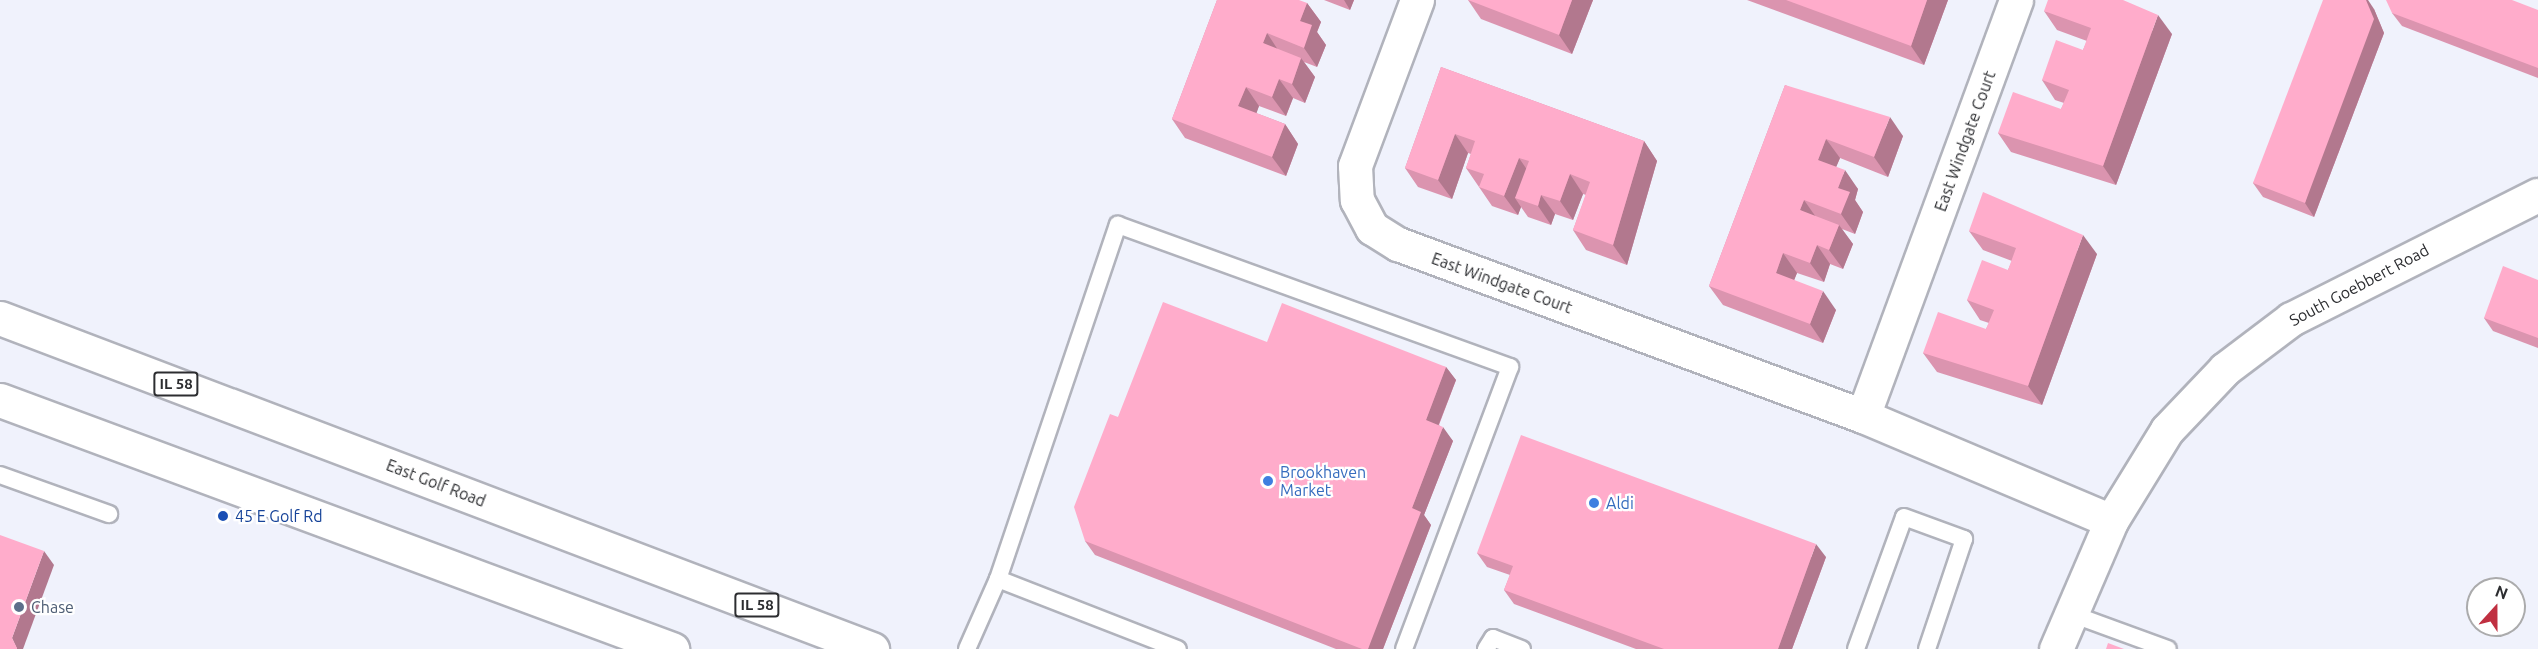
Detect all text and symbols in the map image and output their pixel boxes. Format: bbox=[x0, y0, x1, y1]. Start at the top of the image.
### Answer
street label: East Windgate Court bbox=[1931, 68, 1999, 214]
street label: South Goebbert Road bbox=[2286, 240, 2432, 330]
street label: East Windgate Court bbox=[1429, 249, 1575, 317]
road number: IL 58 bbox=[152, 372, 200, 396]
street label: East Golf Road bbox=[384, 455, 488, 511]
place label: Brookhaven Market bbox=[1280, 462, 1366, 500]
marker: Brookhaven Market bbox=[1261, 474, 1275, 488]
place label: Aldi bbox=[1606, 493, 1634, 513]
marker: Aldi bbox=[1587, 496, 1601, 510]
place label: 45 E Golf Rd bbox=[235, 506, 323, 526]
marker: 45 E Golf Rd bbox=[216, 509, 230, 523]
north arrow bbox=[2466, 577, 2526, 637]
text: N bbox=[2493, 582, 2511, 603]
road number: IL 58 bbox=[733, 593, 781, 617]
place label: Chase bbox=[31, 597, 74, 617]
marker: Chase bbox=[12, 600, 26, 614]

